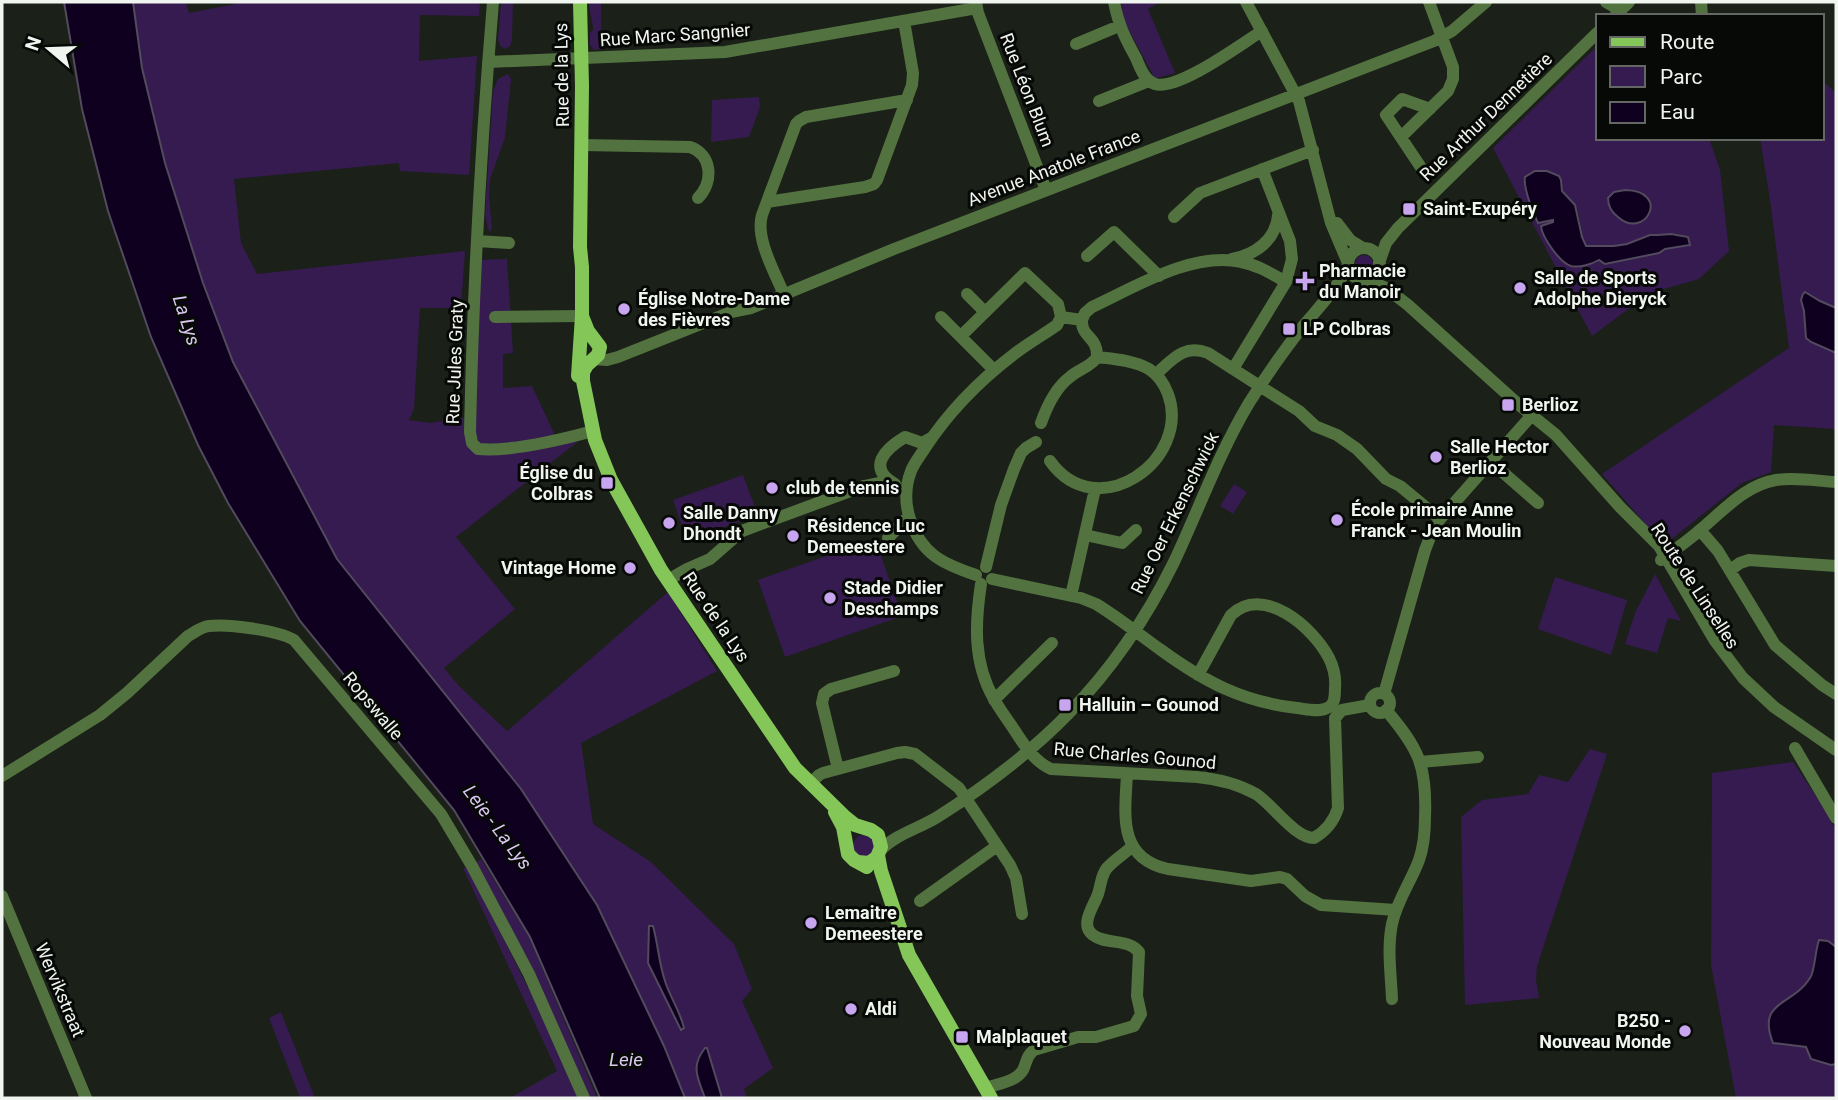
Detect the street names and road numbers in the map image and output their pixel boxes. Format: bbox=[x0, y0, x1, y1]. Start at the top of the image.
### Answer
street label: Rue Marc Sangnier bbox=[599, 19, 751, 50]
street label: Rue de la Lys bbox=[550, 23, 573, 127]
street label: Rue Léon Blum bbox=[996, 30, 1059, 150]
street label: Rue Arthur Dennetière bbox=[1415, 48, 1556, 185]
street label: Avenue Anatole France bbox=[964, 125, 1143, 210]
street label: Rue Jules Graty bbox=[442, 299, 467, 425]
street label: Rue Oer Erkenschwick bbox=[1126, 428, 1223, 597]
street label: Route de Linselles bbox=[1647, 519, 1744, 653]
street label: Rue de la Lys bbox=[679, 568, 754, 666]
street label: Ropswalle bbox=[339, 667, 408, 744]
street label: Rue Charles Gounod bbox=[1053, 738, 1217, 773]
street label: Wervikstraat bbox=[31, 940, 90, 1040]

